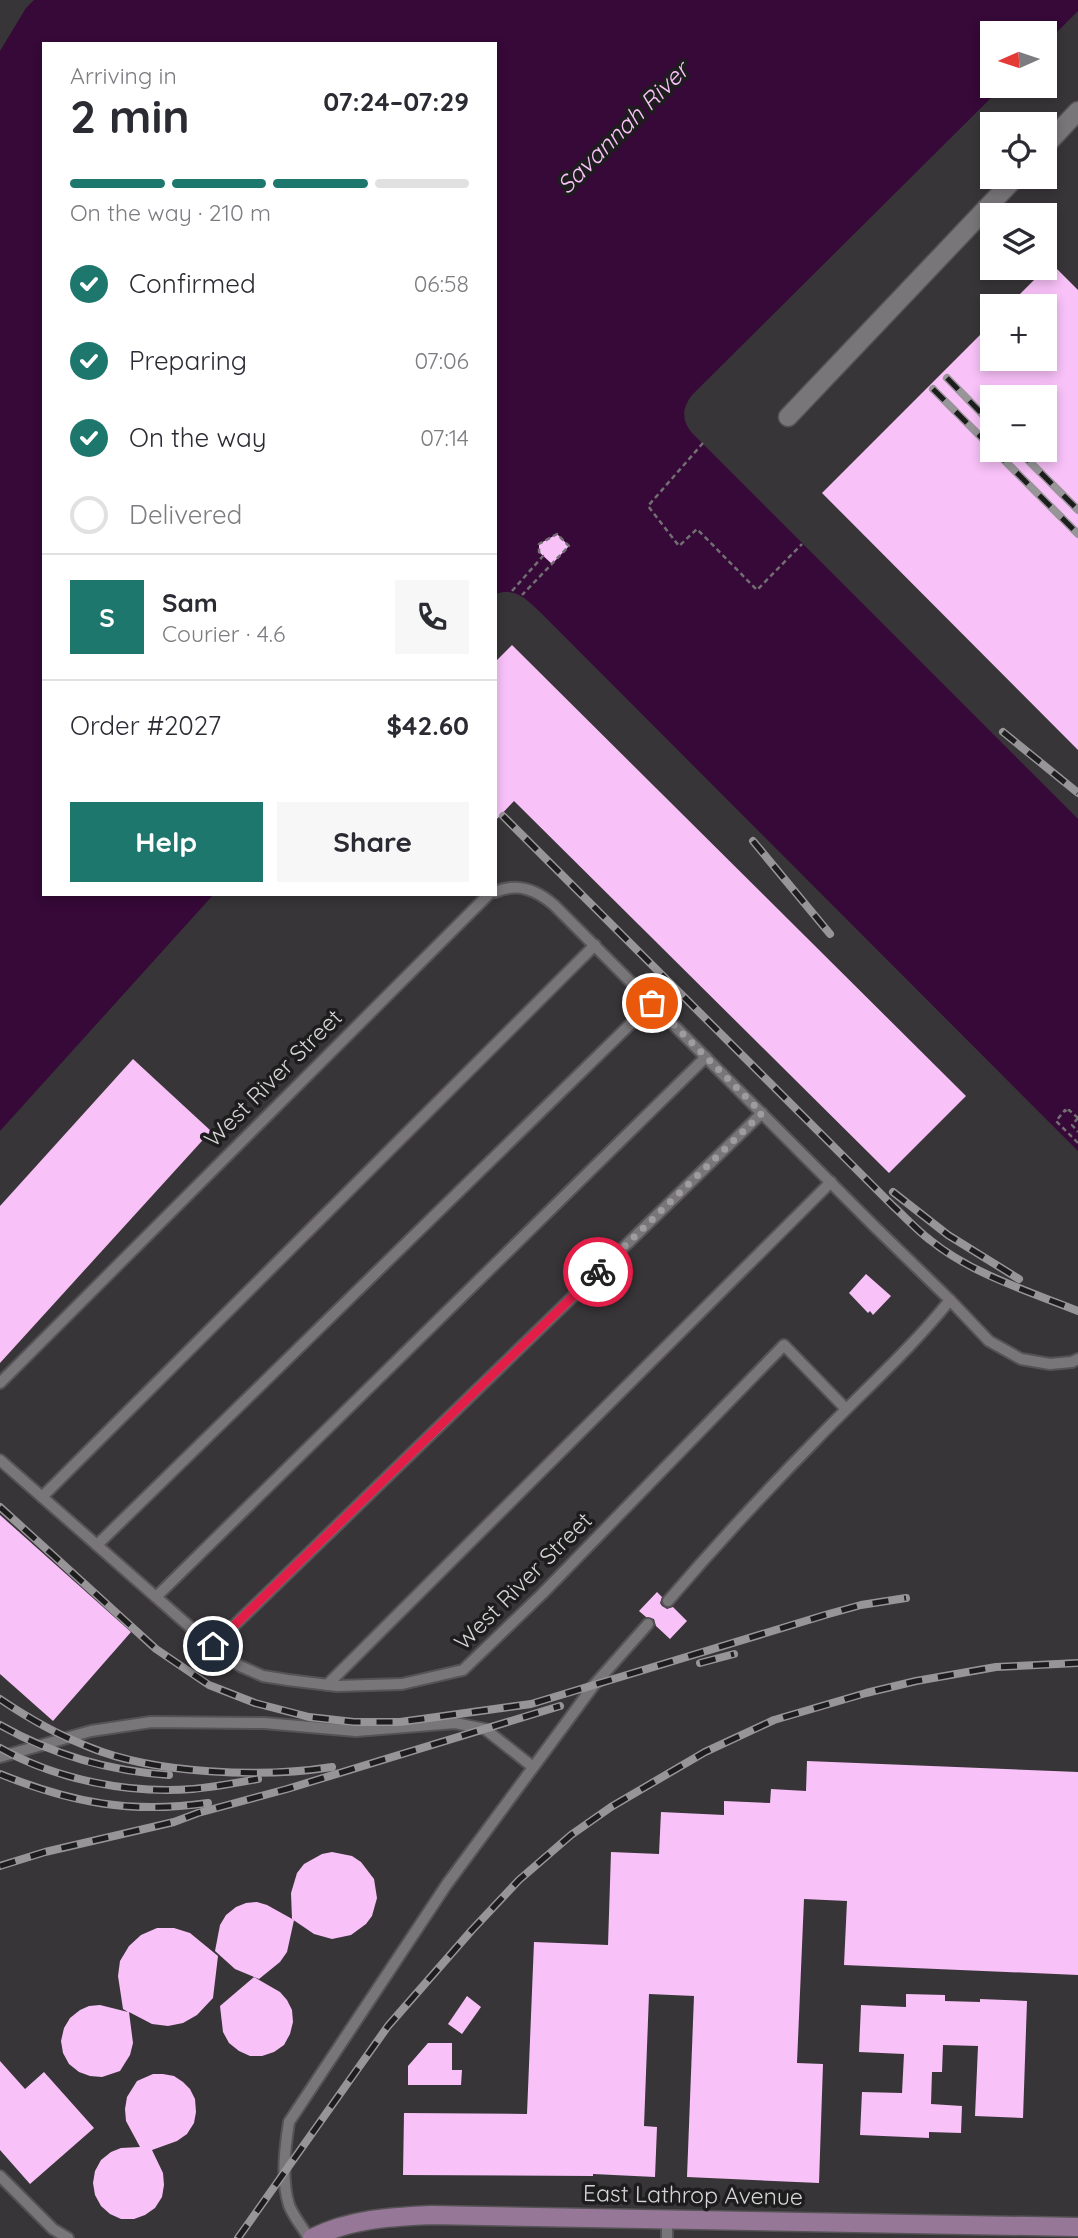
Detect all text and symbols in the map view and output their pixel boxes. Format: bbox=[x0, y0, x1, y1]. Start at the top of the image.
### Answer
north arrow bbox=[980, 21, 1057, 98]
map controls bbox=[980, 21, 1057, 462]
water label: Savannah River bbox=[550, 53, 696, 199]
text: Arriving in bbox=[70, 61, 177, 90]
text: 07:24–07:29 bbox=[323, 85, 469, 118]
text: 2 min bbox=[70, 87, 190, 145]
button: locate bbox=[980, 112, 1057, 189]
text: On the way · 210 m bbox=[70, 198, 271, 227]
button: layers bbox=[980, 203, 1057, 280]
icon: check bbox=[70, 265, 108, 303]
text: Confirmed bbox=[129, 267, 256, 300]
text: 06:58 bbox=[414, 269, 469, 298]
button: + bbox=[980, 294, 1057, 371]
icon: check bbox=[70, 342, 108, 380]
text: Preparing bbox=[129, 344, 247, 377]
text: 07:06 bbox=[414, 346, 469, 375]
button: − bbox=[980, 385, 1057, 462]
icon: check bbox=[70, 419, 108, 457]
text: On the way bbox=[129, 421, 267, 454]
text: 07:14 bbox=[420, 423, 469, 452]
text: Delivered bbox=[129, 498, 242, 531]
button: phone bbox=[395, 580, 469, 654]
text: Sam bbox=[162, 586, 218, 619]
text: S bbox=[99, 601, 115, 634]
text: Courier · 4.6 bbox=[162, 619, 285, 648]
text: Order #2027 bbox=[70, 709, 221, 742]
text: $42.60 bbox=[387, 709, 469, 742]
button: Help bbox=[70, 802, 263, 882]
button: Share bbox=[277, 802, 469, 882]
pin bbox=[622, 973, 682, 1033]
icon: bag bbox=[633, 984, 671, 1022]
street label: West River Street bbox=[198, 1003, 348, 1153]
courier bbox=[563, 1237, 633, 1307]
icon: bike bbox=[579, 1253, 617, 1291]
street label: West River Street bbox=[448, 1506, 598, 1656]
pin bbox=[183, 1616, 243, 1676]
icon: home bbox=[194, 1627, 232, 1665]
street label: East Lathrop Avenue bbox=[583, 2178, 803, 2211]

